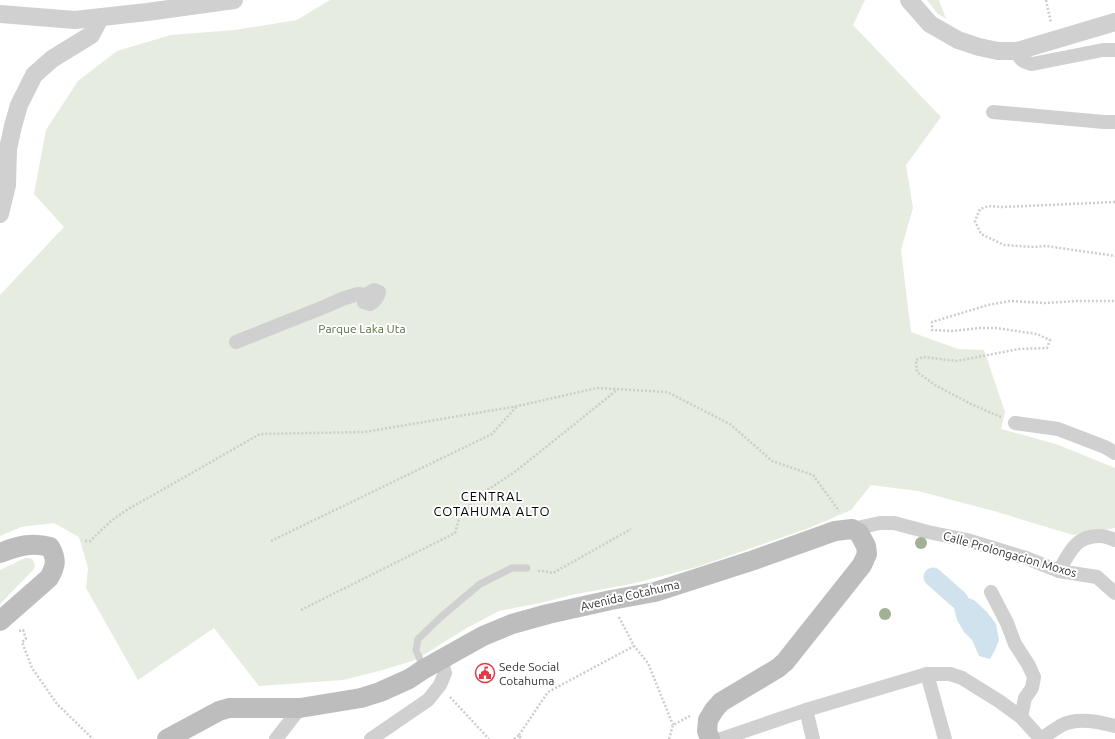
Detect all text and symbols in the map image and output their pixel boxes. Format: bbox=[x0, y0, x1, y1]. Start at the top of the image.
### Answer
park label: Parque Laka Uta bbox=[318, 322, 406, 335]
district label: CENTRAL COTAHUMA ALTO bbox=[433, 489, 551, 518]
street label: Calle Prolongacion Moxos bbox=[942, 529, 1078, 579]
street label: Avenida Cotahuma bbox=[579, 577, 681, 613]
place label: Sede Social Cotahuma bbox=[499, 660, 559, 687]
public building icon: Sede Social Cotahuma bbox=[474, 662, 496, 684]

